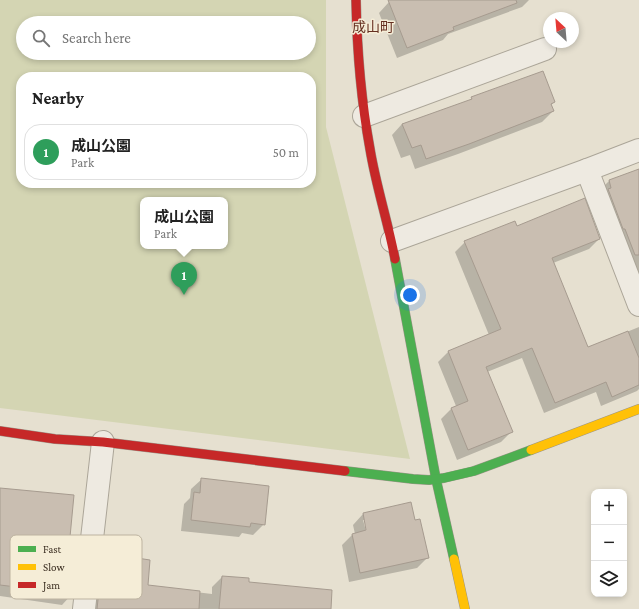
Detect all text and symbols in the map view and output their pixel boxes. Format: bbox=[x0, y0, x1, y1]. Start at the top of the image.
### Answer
north arrow bbox=[543, 12, 579, 48]
search box bbox=[16, 16, 316, 60]
district label: 成山町 bbox=[352, 19, 394, 35]
icon: search bbox=[30, 27, 52, 49]
text: Search here bbox=[62, 30, 131, 46]
text: Nearby bbox=[32, 89, 84, 108]
text: 成山公園 bbox=[71, 138, 131, 154]
text: 1 bbox=[44, 145, 48, 160]
text: 50 m bbox=[273, 145, 299, 160]
text: Park bbox=[71, 155, 94, 170]
popup bbox=[140, 197, 228, 249]
text: 成山公園 bbox=[154, 209, 214, 225]
text: Park bbox=[154, 226, 177, 241]
pin: 1 bbox=[171, 262, 197, 295]
your location bbox=[400, 285, 420, 305]
map controls bbox=[591, 489, 627, 597]
button: + bbox=[591, 489, 627, 525]
button: − bbox=[591, 525, 627, 561]
legend bbox=[10, 535, 142, 599]
text: Fast bbox=[43, 543, 62, 555]
text: Slow bbox=[43, 561, 65, 573]
button: layers bbox=[591, 561, 627, 597]
text: Jam bbox=[42, 579, 60, 592]

